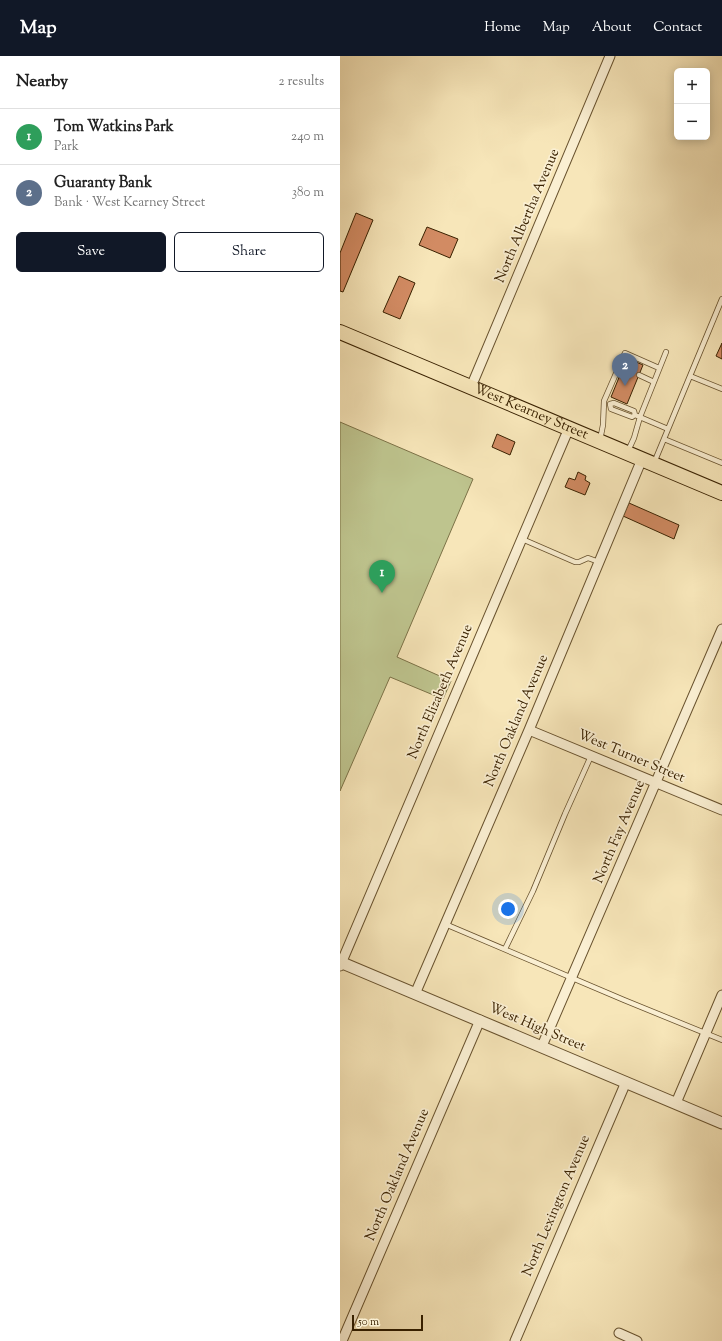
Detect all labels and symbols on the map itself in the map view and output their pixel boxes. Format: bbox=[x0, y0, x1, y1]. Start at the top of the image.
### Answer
street label: North Albertha Avenue bbox=[491, 146, 565, 286]
pin: 2 bbox=[612, 353, 638, 386]
street label: West Kearney Street bbox=[471, 379, 591, 445]
pin: 1 bbox=[369, 560, 395, 593]
street label: North Elizabeth Avenue bbox=[404, 621, 478, 763]
street label: North Oakland Avenue bbox=[480, 652, 554, 790]
street label: West Turner Street bbox=[574, 725, 688, 789]
street label: North Fay Avenue bbox=[589, 777, 651, 887]
your location bbox=[498, 899, 518, 919]
street label: West High Street bbox=[486, 999, 589, 1057]
street label: North Oakland Avenue bbox=[361, 1106, 435, 1244]
street label: North Lexington Avenue bbox=[518, 1132, 596, 1280]
scale bar bbox=[352, 1313, 423, 1332]

